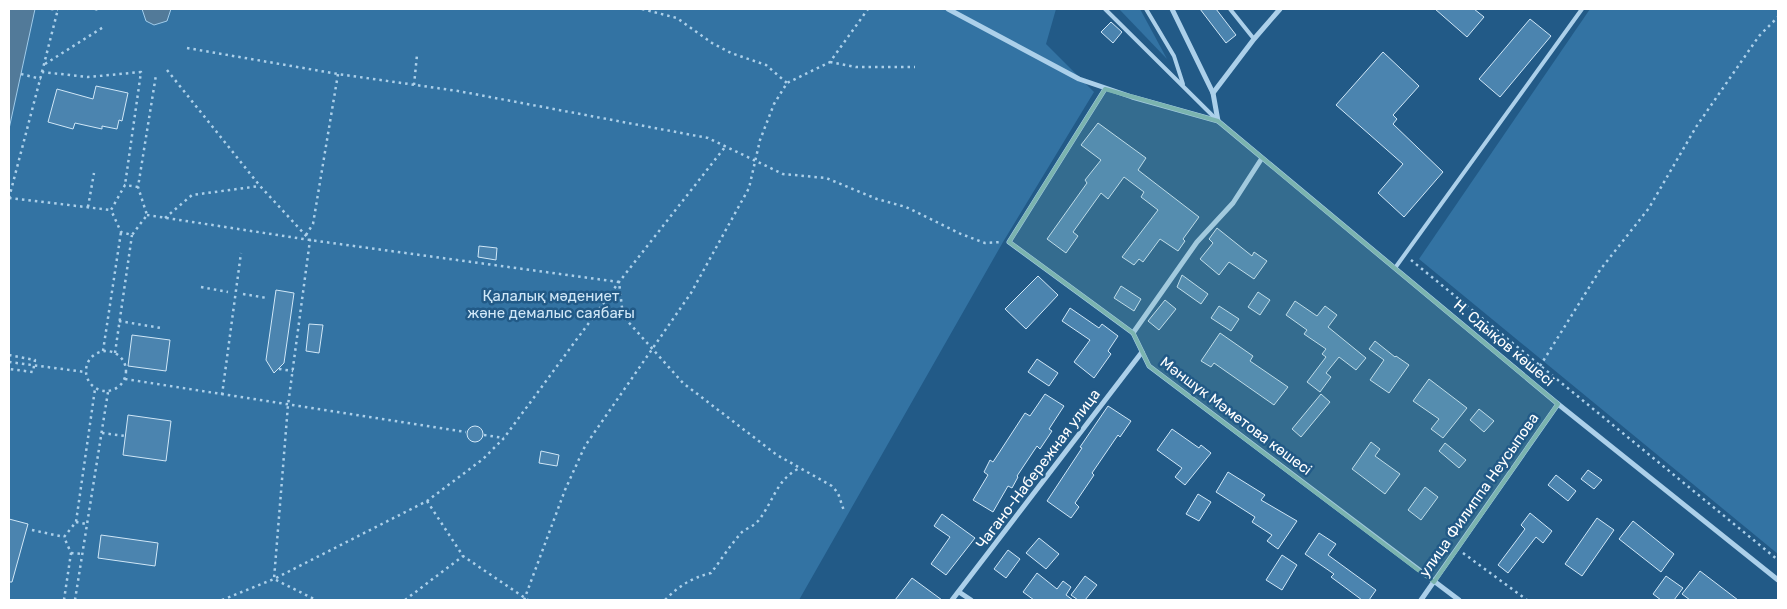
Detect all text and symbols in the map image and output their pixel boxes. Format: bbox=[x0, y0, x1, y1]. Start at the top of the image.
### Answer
park label: Қалалық мәдениет және демалыс саябағы bbox=[467, 287, 635, 322]
street label: Н. Сдықов көшесі bbox=[1450, 296, 1558, 390]
street label: Мәншүк Мәметова көшесі bbox=[1157, 353, 1315, 479]
street label: Чагано-Набережная улица bbox=[972, 385, 1104, 553]
street label: улица Филиппа Неусыпова bbox=[1415, 409, 1543, 581]

